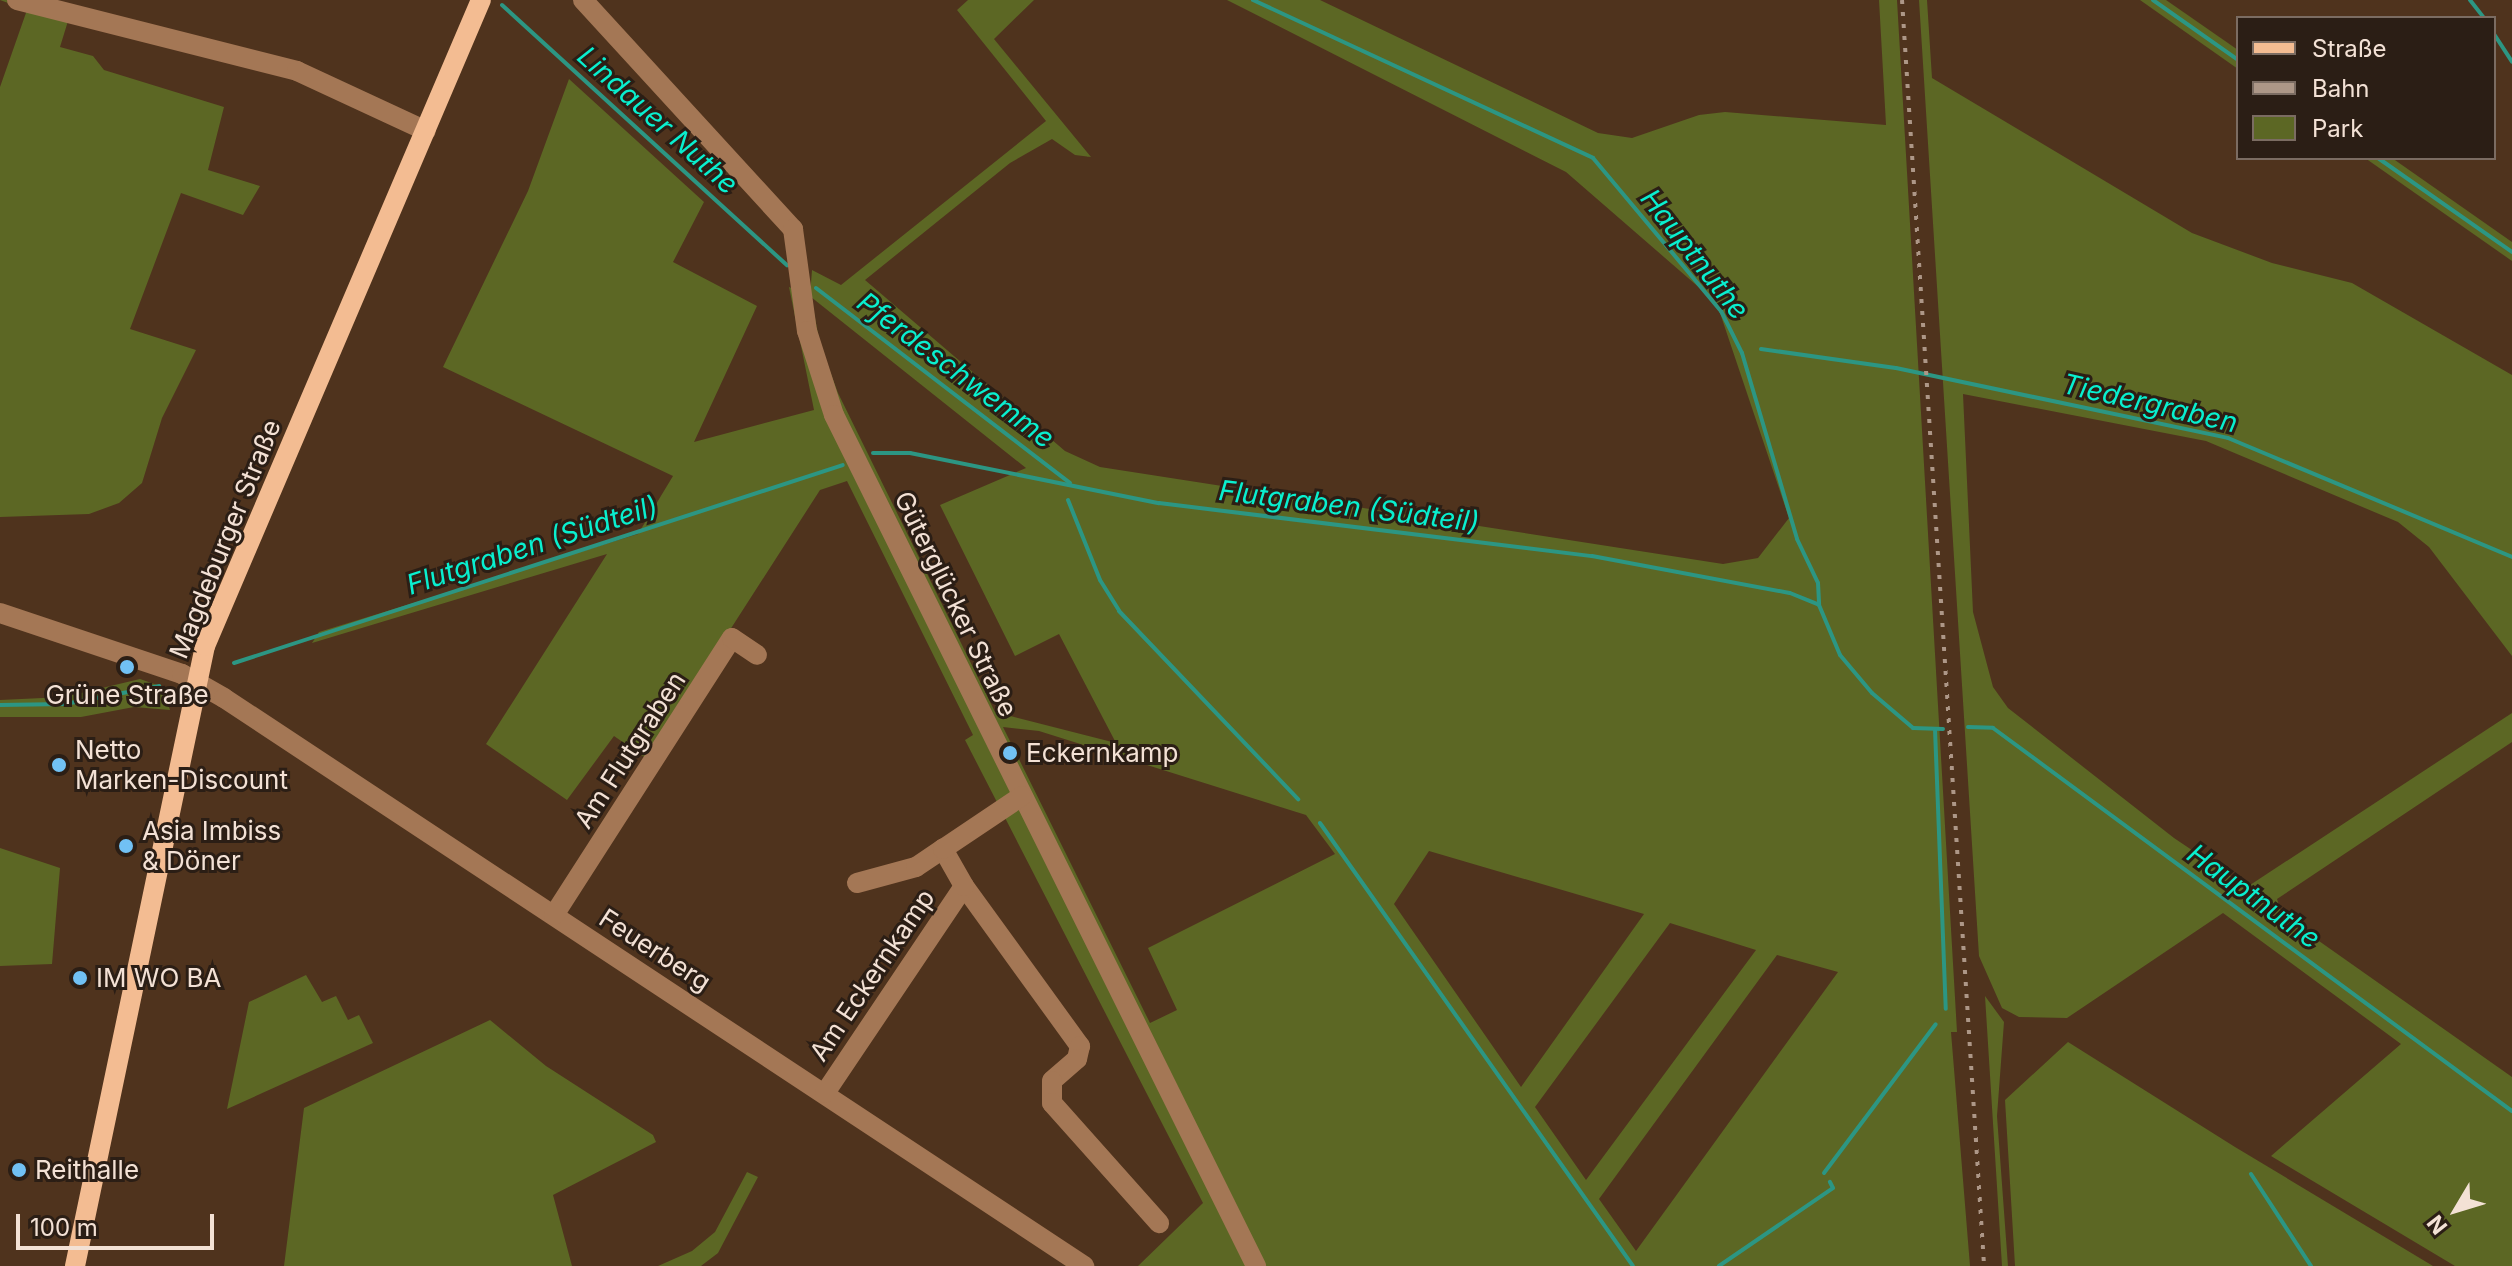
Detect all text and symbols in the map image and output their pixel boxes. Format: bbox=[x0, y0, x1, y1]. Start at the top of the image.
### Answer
legend bbox=[2236, 16, 2496, 160]
text: Straße bbox=[2312, 34, 2387, 63]
water label: Lindauer Nuthe bbox=[571, 39, 745, 201]
text: Bahn bbox=[2312, 74, 2370, 103]
text: Park bbox=[2312, 114, 2363, 143]
water label: Hauptnuthe bbox=[1634, 182, 1756, 326]
water label: Pferdeschwemme bbox=[851, 285, 1061, 455]
water label: Tiedergraben bbox=[2059, 367, 2241, 439]
street label: Magdeburger Straße bbox=[163, 415, 287, 663]
water label: Flutgraben (Südteil) bbox=[1217, 473, 1481, 539]
street label: Güterglücker Straße bbox=[888, 486, 1024, 722]
water label: Flutgraben (Südteil) bbox=[402, 489, 662, 601]
marker: Grüne Straße bbox=[118, 658, 136, 676]
street label: Am Flutgraben bbox=[568, 666, 692, 834]
place label: Grüne Straße bbox=[45, 679, 209, 711]
place label: Netto Marken-Discount bbox=[75, 734, 288, 796]
place label: Eckernkamp bbox=[1026, 737, 1178, 769]
marker: Eckernkamp bbox=[1001, 744, 1019, 762]
marker: Netto Marken-Discount bbox=[50, 756, 68, 774]
place label: Asia Imbiss & Döner bbox=[142, 815, 281, 876]
marker: Asia Imbiss & Döner bbox=[117, 837, 135, 855]
water label: Hauptnuthe bbox=[2181, 837, 2327, 955]
street label: Am Eckernkamp bbox=[803, 883, 941, 1067]
street label: Feuerberg bbox=[593, 902, 717, 998]
place label: IM WO BA bbox=[96, 962, 222, 994]
marker: IM WO BA bbox=[71, 969, 89, 987]
place label: Reithalle bbox=[35, 1154, 139, 1186]
marker: Reithalle bbox=[10, 1161, 28, 1179]
north arrow bbox=[2416, 1170, 2496, 1250]
scale bar bbox=[20, 1198, 218, 1248]
text: N bbox=[2422, 1210, 2452, 1239]
text: 100 m bbox=[30, 1213, 98, 1242]

